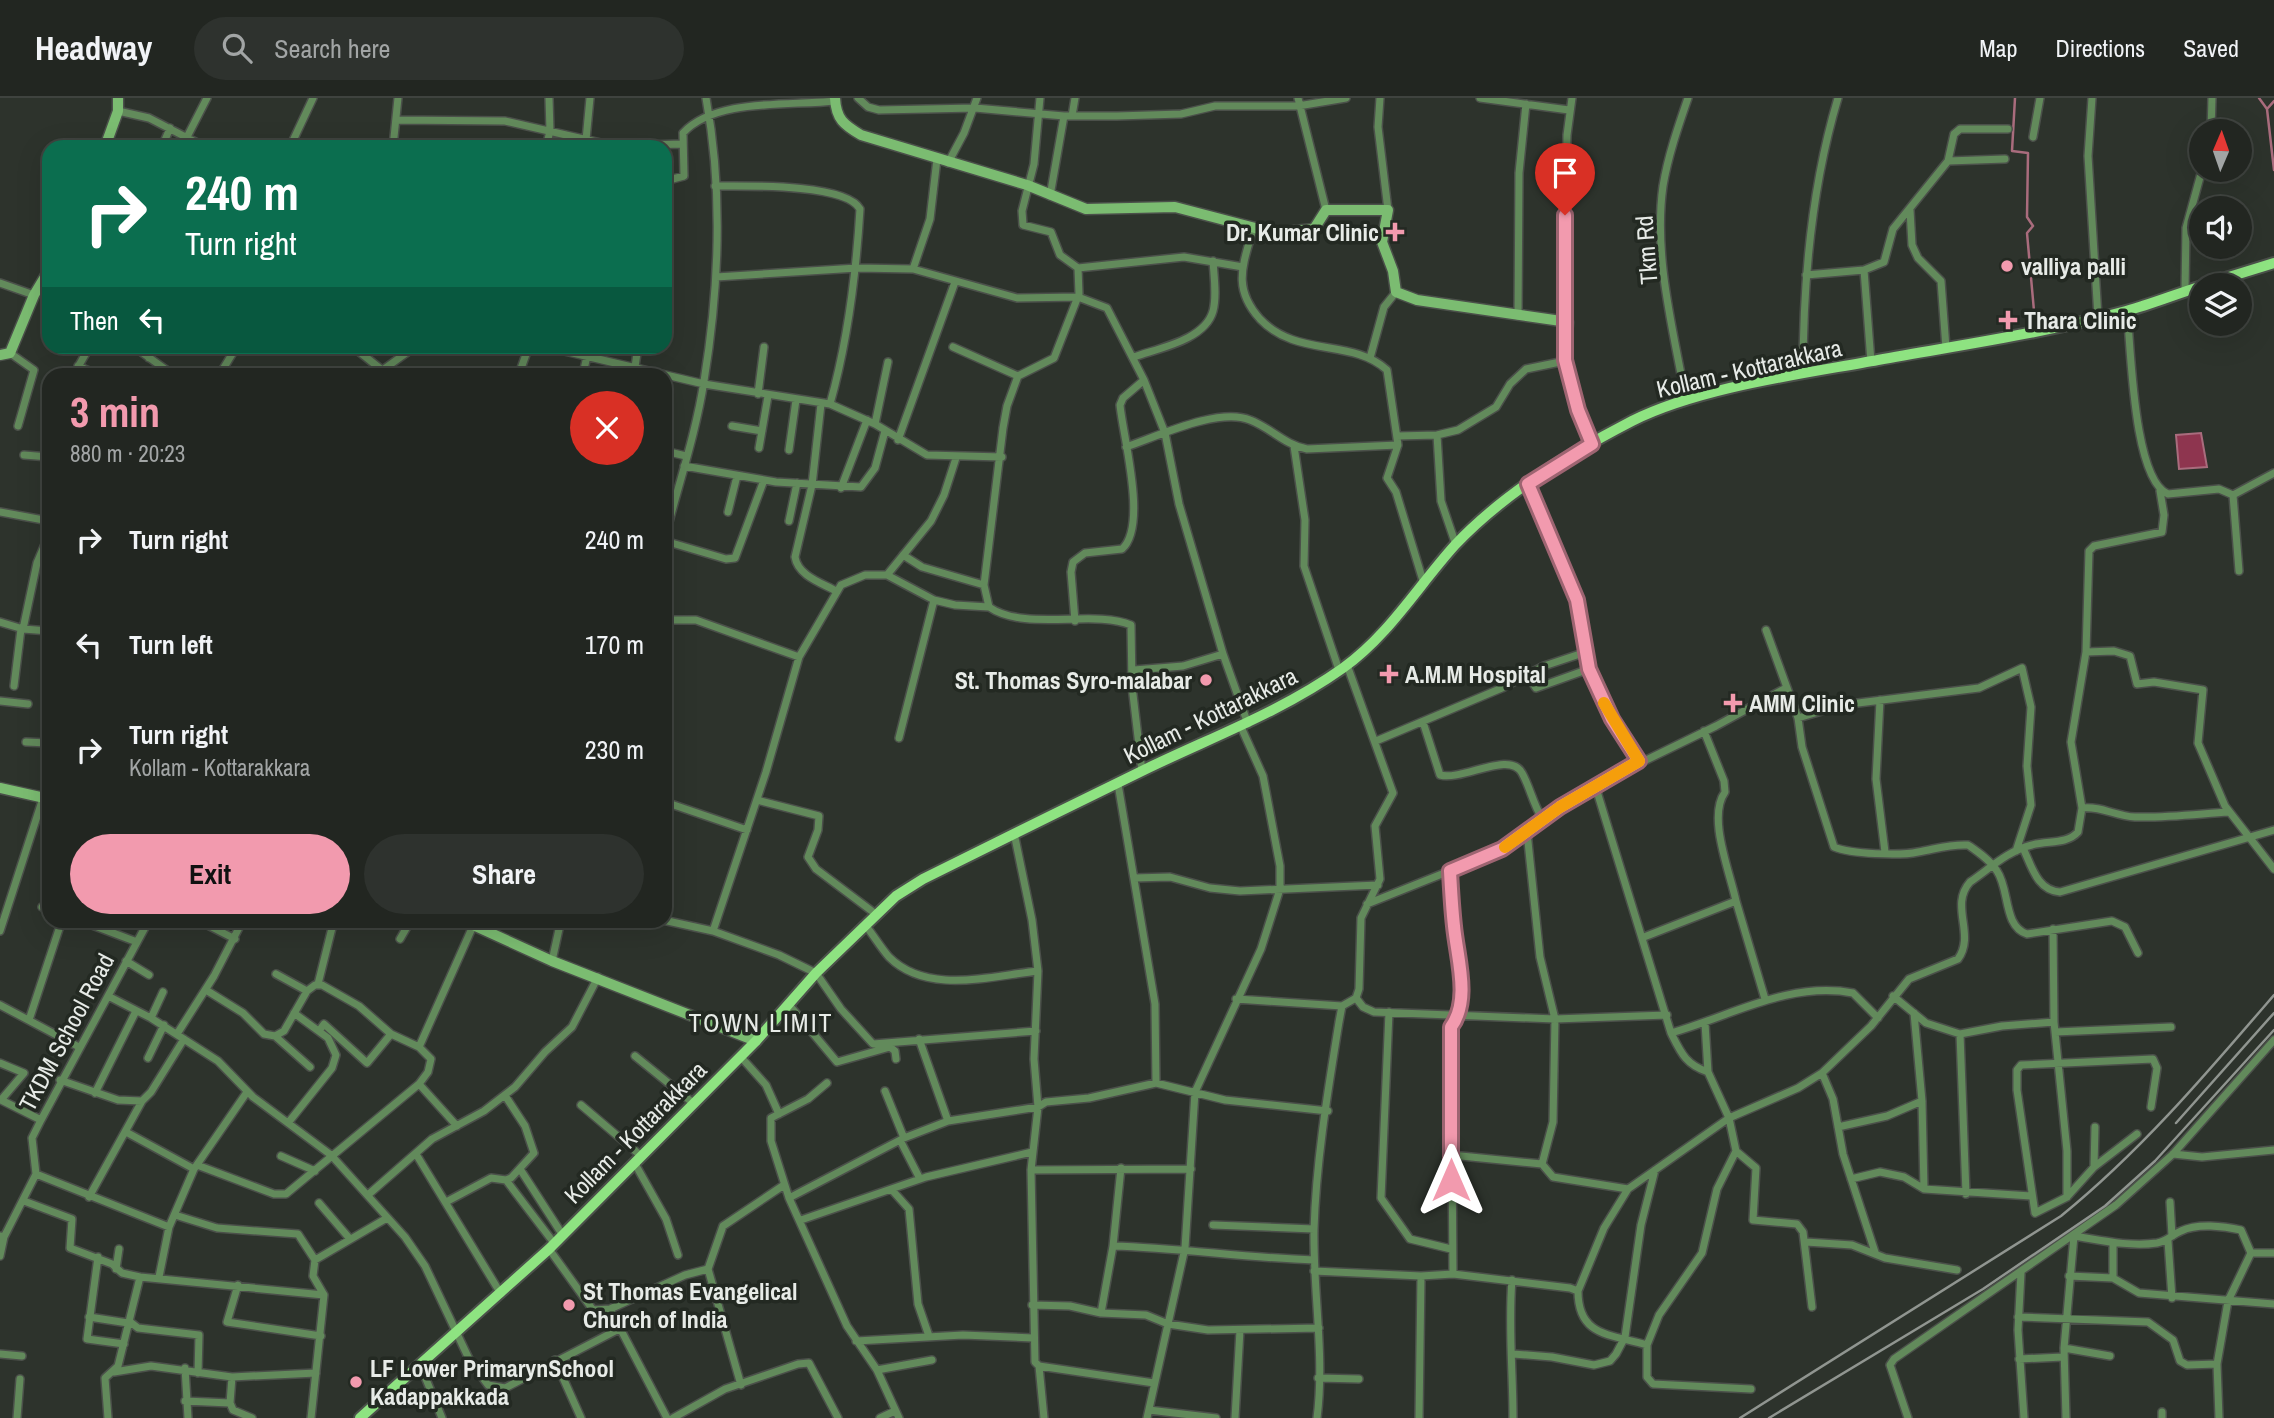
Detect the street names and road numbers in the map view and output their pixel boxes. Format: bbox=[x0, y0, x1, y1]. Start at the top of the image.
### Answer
street label: Tkm Rd bbox=[1628, 215, 1664, 285]
street label: Kollam - Kottarakkara bbox=[1653, 331, 1845, 405]
street label: Kollam - Kottarakkara bbox=[1118, 659, 1302, 771]
street label: TKDM School Road bbox=[11, 948, 121, 1116]
street label: Kollam - Kottarakkara bbox=[557, 1054, 713, 1210]

